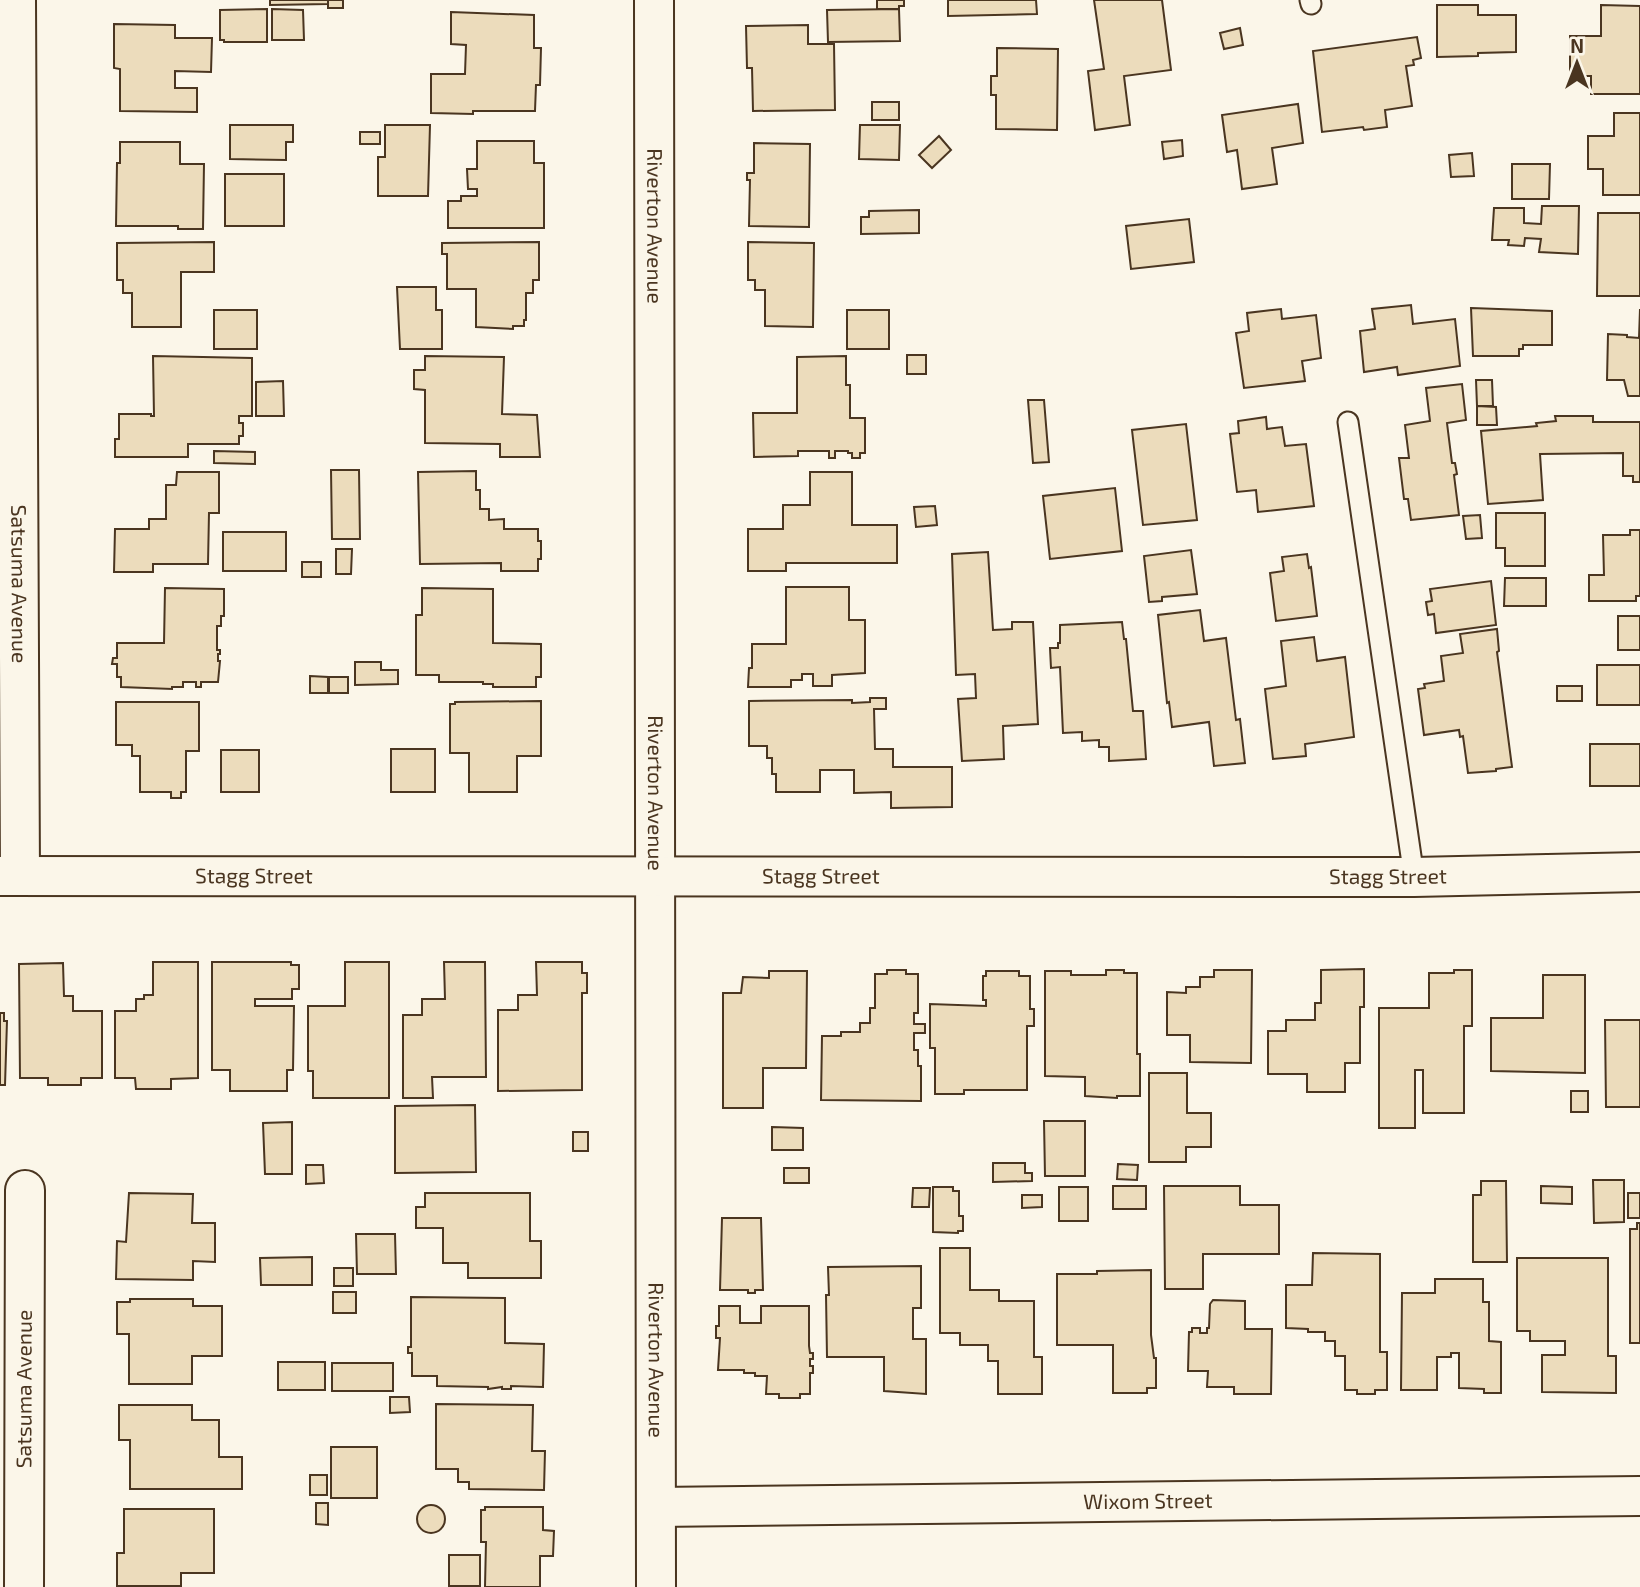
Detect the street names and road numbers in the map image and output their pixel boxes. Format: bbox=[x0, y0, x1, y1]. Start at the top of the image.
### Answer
street label: Riverton Avenue bbox=[643, 148, 668, 304]
street label: Satsuma Avenue bbox=[7, 505, 33, 663]
street label: Riverton Avenue bbox=[644, 715, 669, 871]
street label: Stagg Street bbox=[195, 862, 313, 887]
street label: Stagg Street bbox=[1329, 862, 1447, 888]
street label: Stagg Street bbox=[762, 863, 880, 888]
street label: Riverton Avenue bbox=[645, 1282, 670, 1438]
street label: Satsuma Avenue bbox=[10, 1310, 36, 1468]
street label: Wixom Street bbox=[1083, 1487, 1213, 1513]

